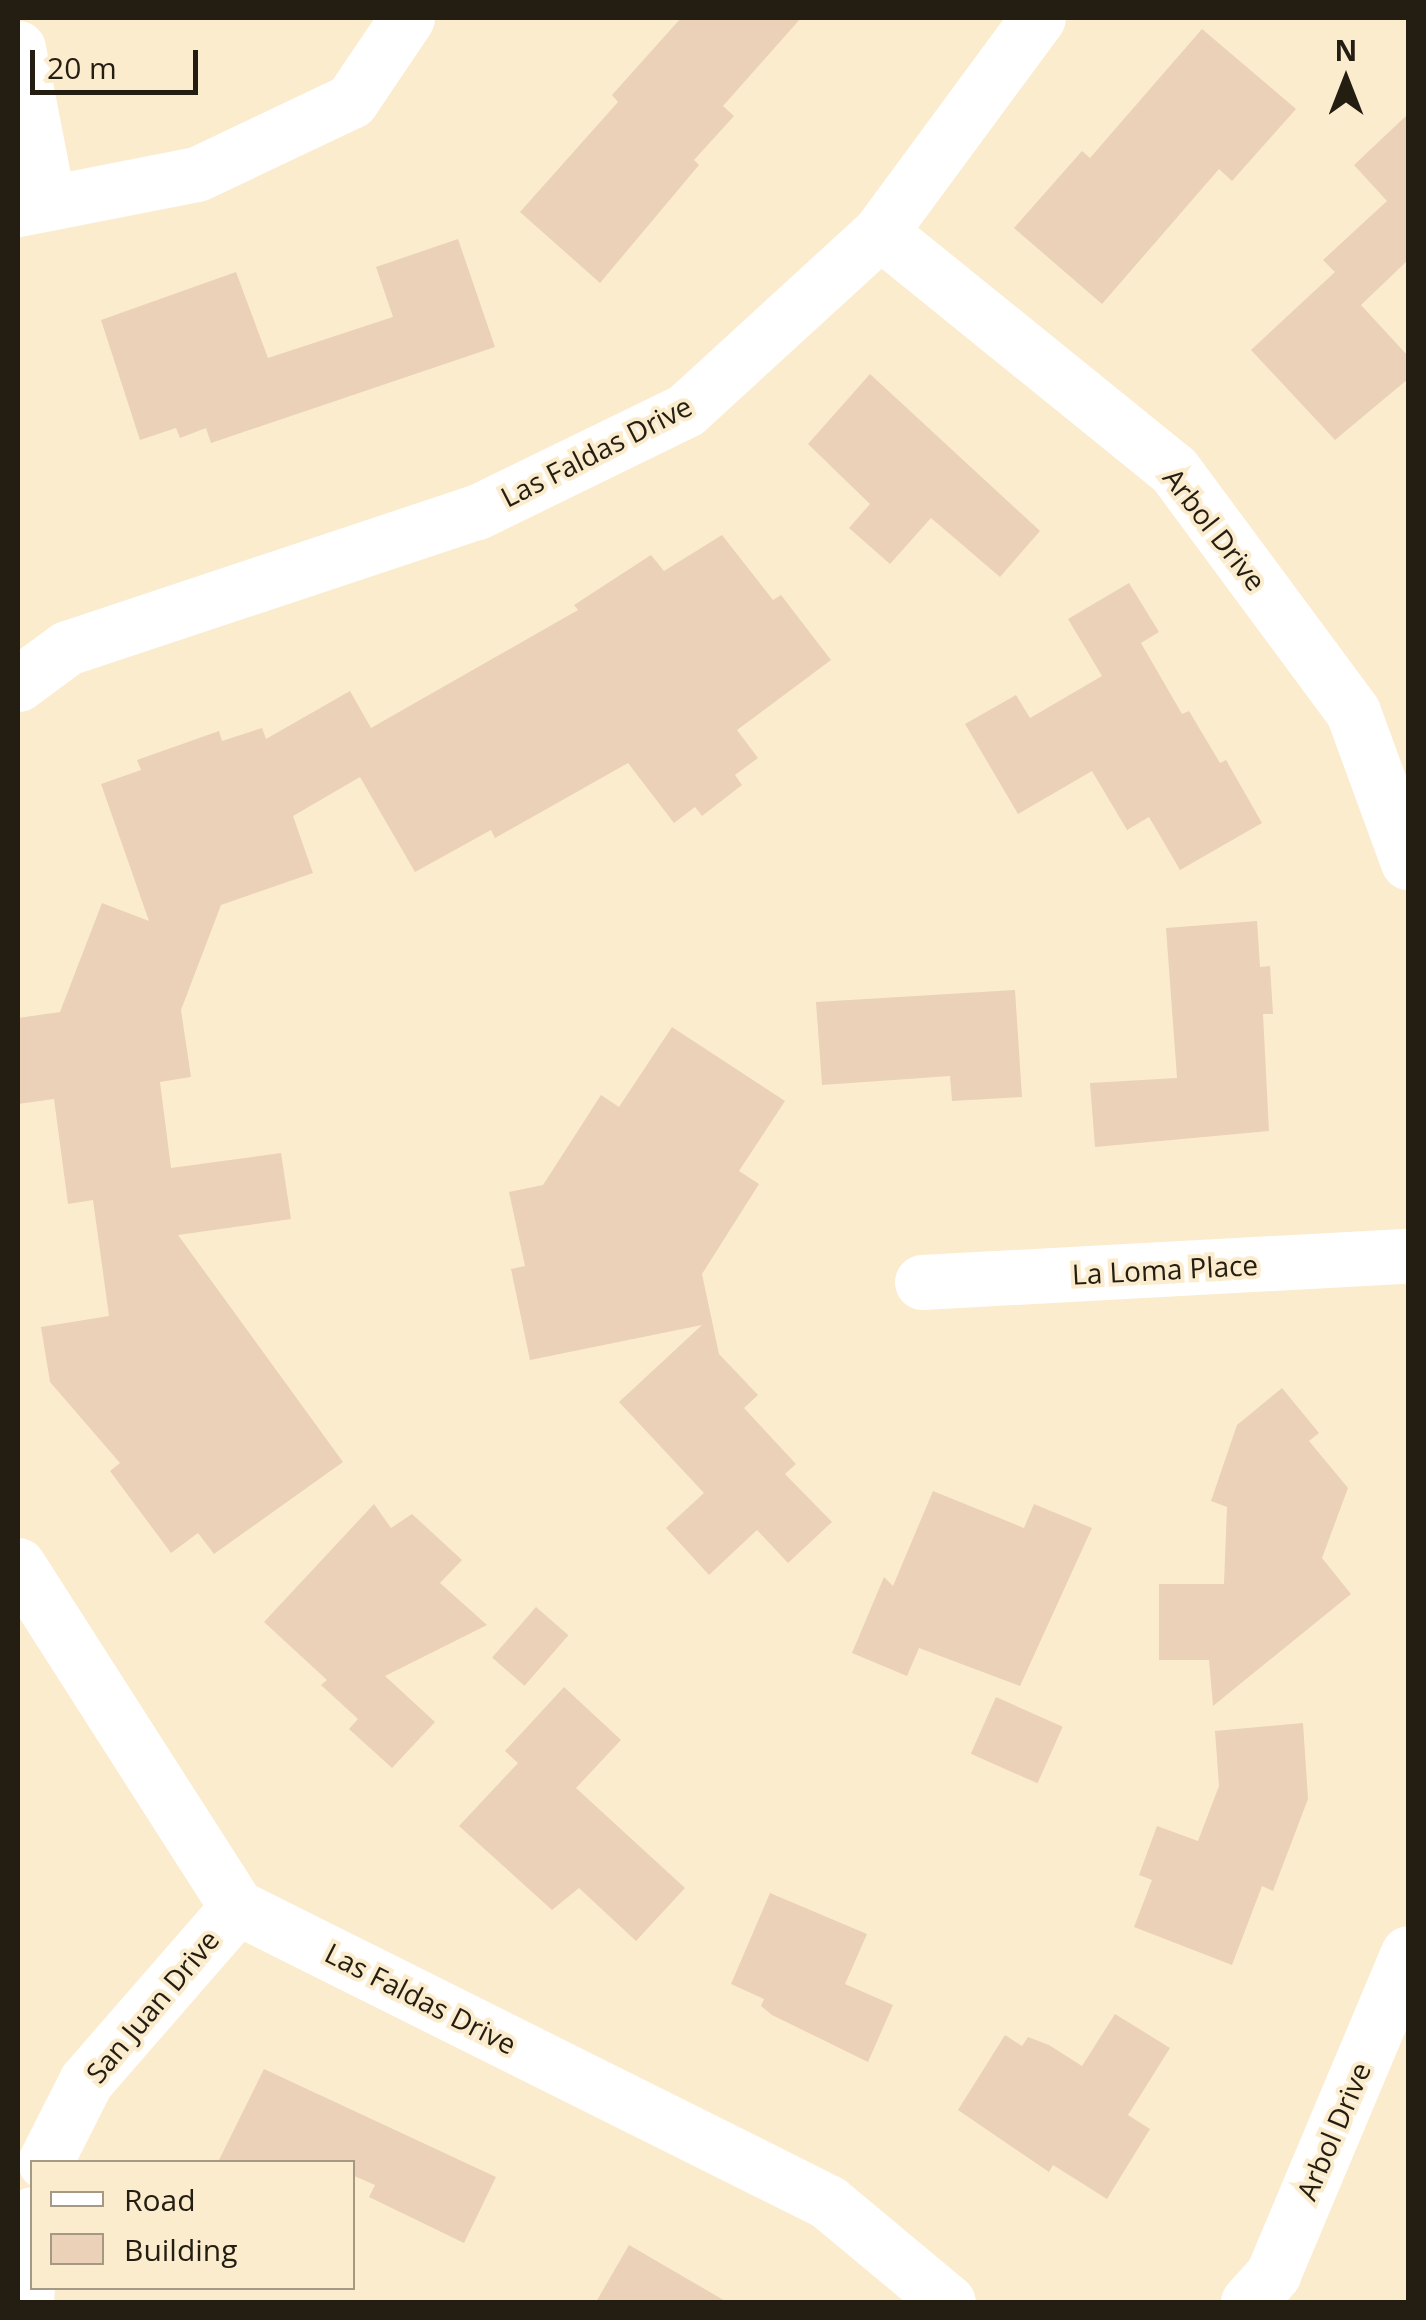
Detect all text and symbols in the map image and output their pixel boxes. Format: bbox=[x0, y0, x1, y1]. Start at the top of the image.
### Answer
scale bar bbox=[35, 30, 202, 92]
north arrow bbox=[1296, 30, 1396, 130]
text: N bbox=[1335, 31, 1357, 69]
text: 20 m bbox=[47, 47, 117, 88]
street label: Las Faldas Drive bbox=[495, 388, 697, 514]
street label: Arbol Drive bbox=[1157, 461, 1273, 597]
street label: La Loma Place bbox=[1071, 1247, 1259, 1291]
street label: San Juan Drive bbox=[79, 1923, 225, 2089]
street label: Las Faldas Drive bbox=[320, 1935, 522, 2061]
street label: Arbol Drive bbox=[1289, 2057, 1377, 2205]
legend bbox=[30, 2160, 355, 2290]
text: Road bbox=[124, 2179, 196, 2220]
text: Building bbox=[124, 2229, 238, 2270]

